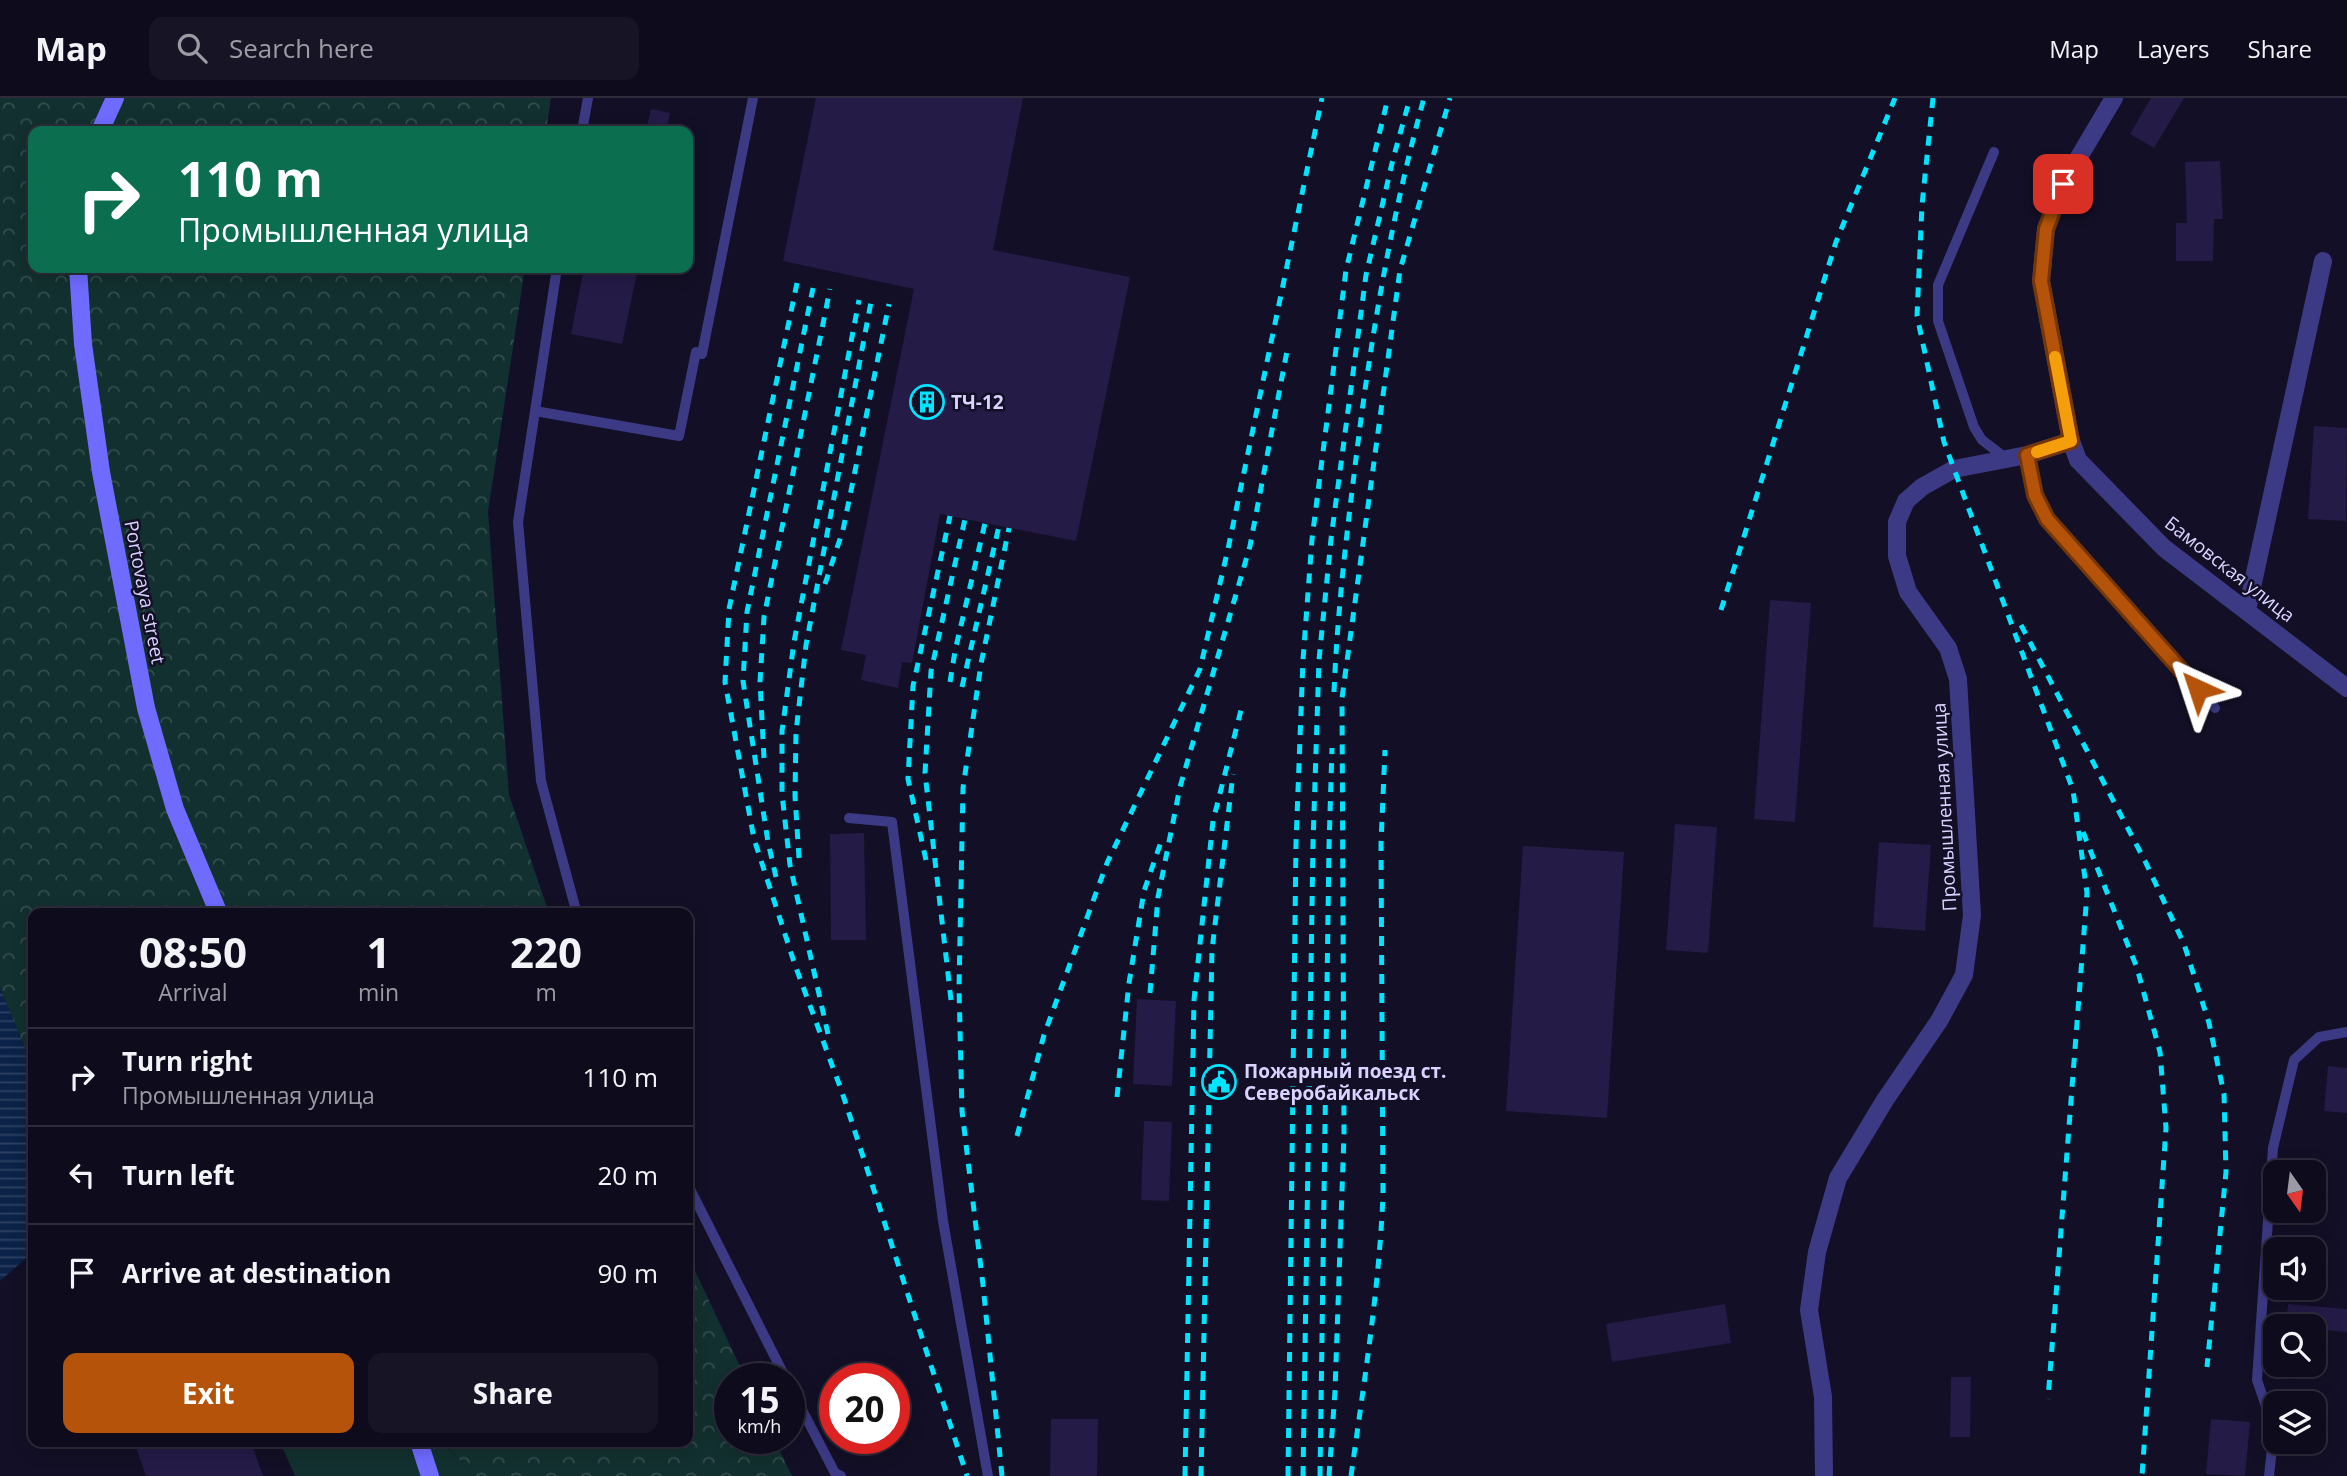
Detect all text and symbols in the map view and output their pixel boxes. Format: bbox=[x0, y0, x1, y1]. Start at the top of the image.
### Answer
search box bbox=[149, 17, 639, 80]
text: Map bbox=[35, 26, 107, 71]
icon: search bbox=[173, 29, 211, 67]
text: Search here bbox=[229, 30, 374, 66]
text: Map bbox=[2049, 32, 2099, 65]
text: Layers bbox=[2137, 32, 2210, 65]
text: Share bbox=[2248, 32, 2312, 65]
text: 110 m bbox=[178, 145, 323, 211]
icon: right bbox=[63, 154, 154, 245]
pin bbox=[2033, 154, 2093, 214]
icon: arrive bbox=[2044, 165, 2082, 203]
text: Промышленная улица bbox=[178, 208, 530, 251]
building icon: ТЧ-12 bbox=[908, 383, 946, 421]
place label: ТЧ-12 bbox=[951, 389, 1004, 415]
street label: Бамовская улица bbox=[2160, 510, 2300, 628]
street label: Portovaya street bbox=[118, 518, 172, 666]
position arrow bbox=[2161, 652, 2235, 726]
street label: Промышленная улица bbox=[1926, 702, 1962, 912]
text: 08:50 bbox=[139, 923, 247, 980]
text: 1 bbox=[366, 923, 391, 980]
text: 220 bbox=[510, 923, 582, 980]
text: Arrival bbox=[158, 976, 228, 1008]
text: min bbox=[358, 976, 399, 1008]
text: m bbox=[535, 976, 557, 1008]
text: Turn right bbox=[122, 1043, 253, 1079]
icon: right bbox=[63, 1058, 101, 1096]
place label: Пожарный поезд ст. Северобайкальск bbox=[1244, 1058, 1447, 1106]
text: 110 m bbox=[583, 1059, 658, 1095]
public building icon: Пожарный поезд ст. Северобайкальск bbox=[1200, 1063, 1238, 1101]
text: Промышленная улица bbox=[122, 1079, 375, 1111]
icon: left bbox=[63, 1156, 101, 1194]
text: Turn left bbox=[122, 1157, 234, 1193]
text: 20 m bbox=[597, 1157, 658, 1193]
north arrow bbox=[2263, 1160, 2326, 1223]
map controls bbox=[2263, 1160, 2326, 1454]
button: sound bbox=[2263, 1237, 2326, 1300]
icon: arrive bbox=[63, 1254, 101, 1292]
text: Arrive at destination bbox=[122, 1255, 391, 1291]
text: 90 m bbox=[597, 1255, 658, 1291]
button: search bbox=[2263, 1314, 2326, 1377]
button: Exit bbox=[63, 1353, 354, 1433]
button: Share bbox=[368, 1353, 658, 1433]
speed limit sign: 20 bbox=[819, 1363, 910, 1454]
text: 15 bbox=[739, 1376, 780, 1423]
button: layers bbox=[2263, 1391, 2326, 1454]
text: km/h bbox=[738, 1414, 781, 1438]

